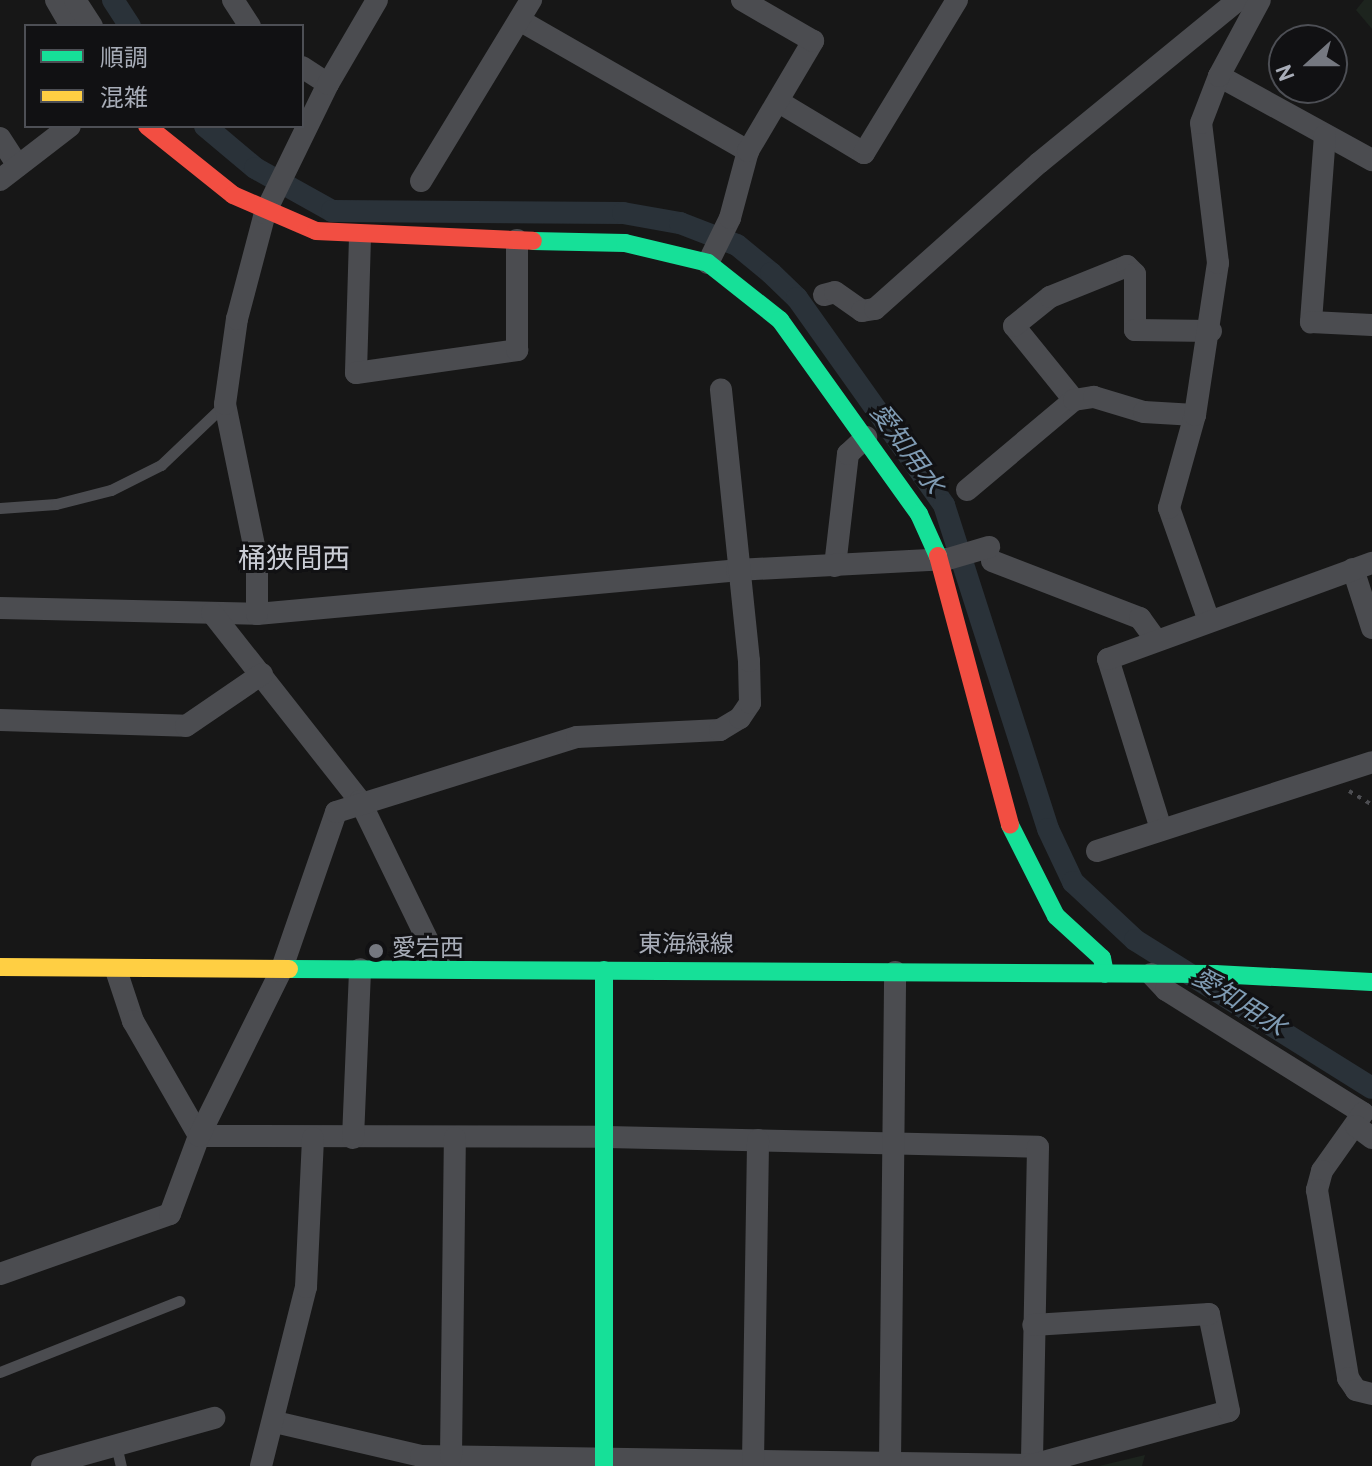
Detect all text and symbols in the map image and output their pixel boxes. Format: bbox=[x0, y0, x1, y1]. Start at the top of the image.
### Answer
legend bbox=[24, 24, 304, 128]
north arrow bbox=[1268, 24, 1348, 104]
text: 順調 bbox=[100, 45, 148, 75]
text: N bbox=[1272, 60, 1302, 84]
text: 混雑 bbox=[100, 85, 148, 115]
water label: 愛知用水 bbox=[862, 399, 948, 501]
district label: 桶狭間西 bbox=[238, 544, 350, 578]
street label: 東海緑線 bbox=[638, 933, 734, 961]
place label: 愛宕西 bbox=[392, 937, 464, 965]
marker: 愛宕西 bbox=[367, 942, 385, 960]
water label: 愛知用水 bbox=[1186, 963, 1290, 1045]

